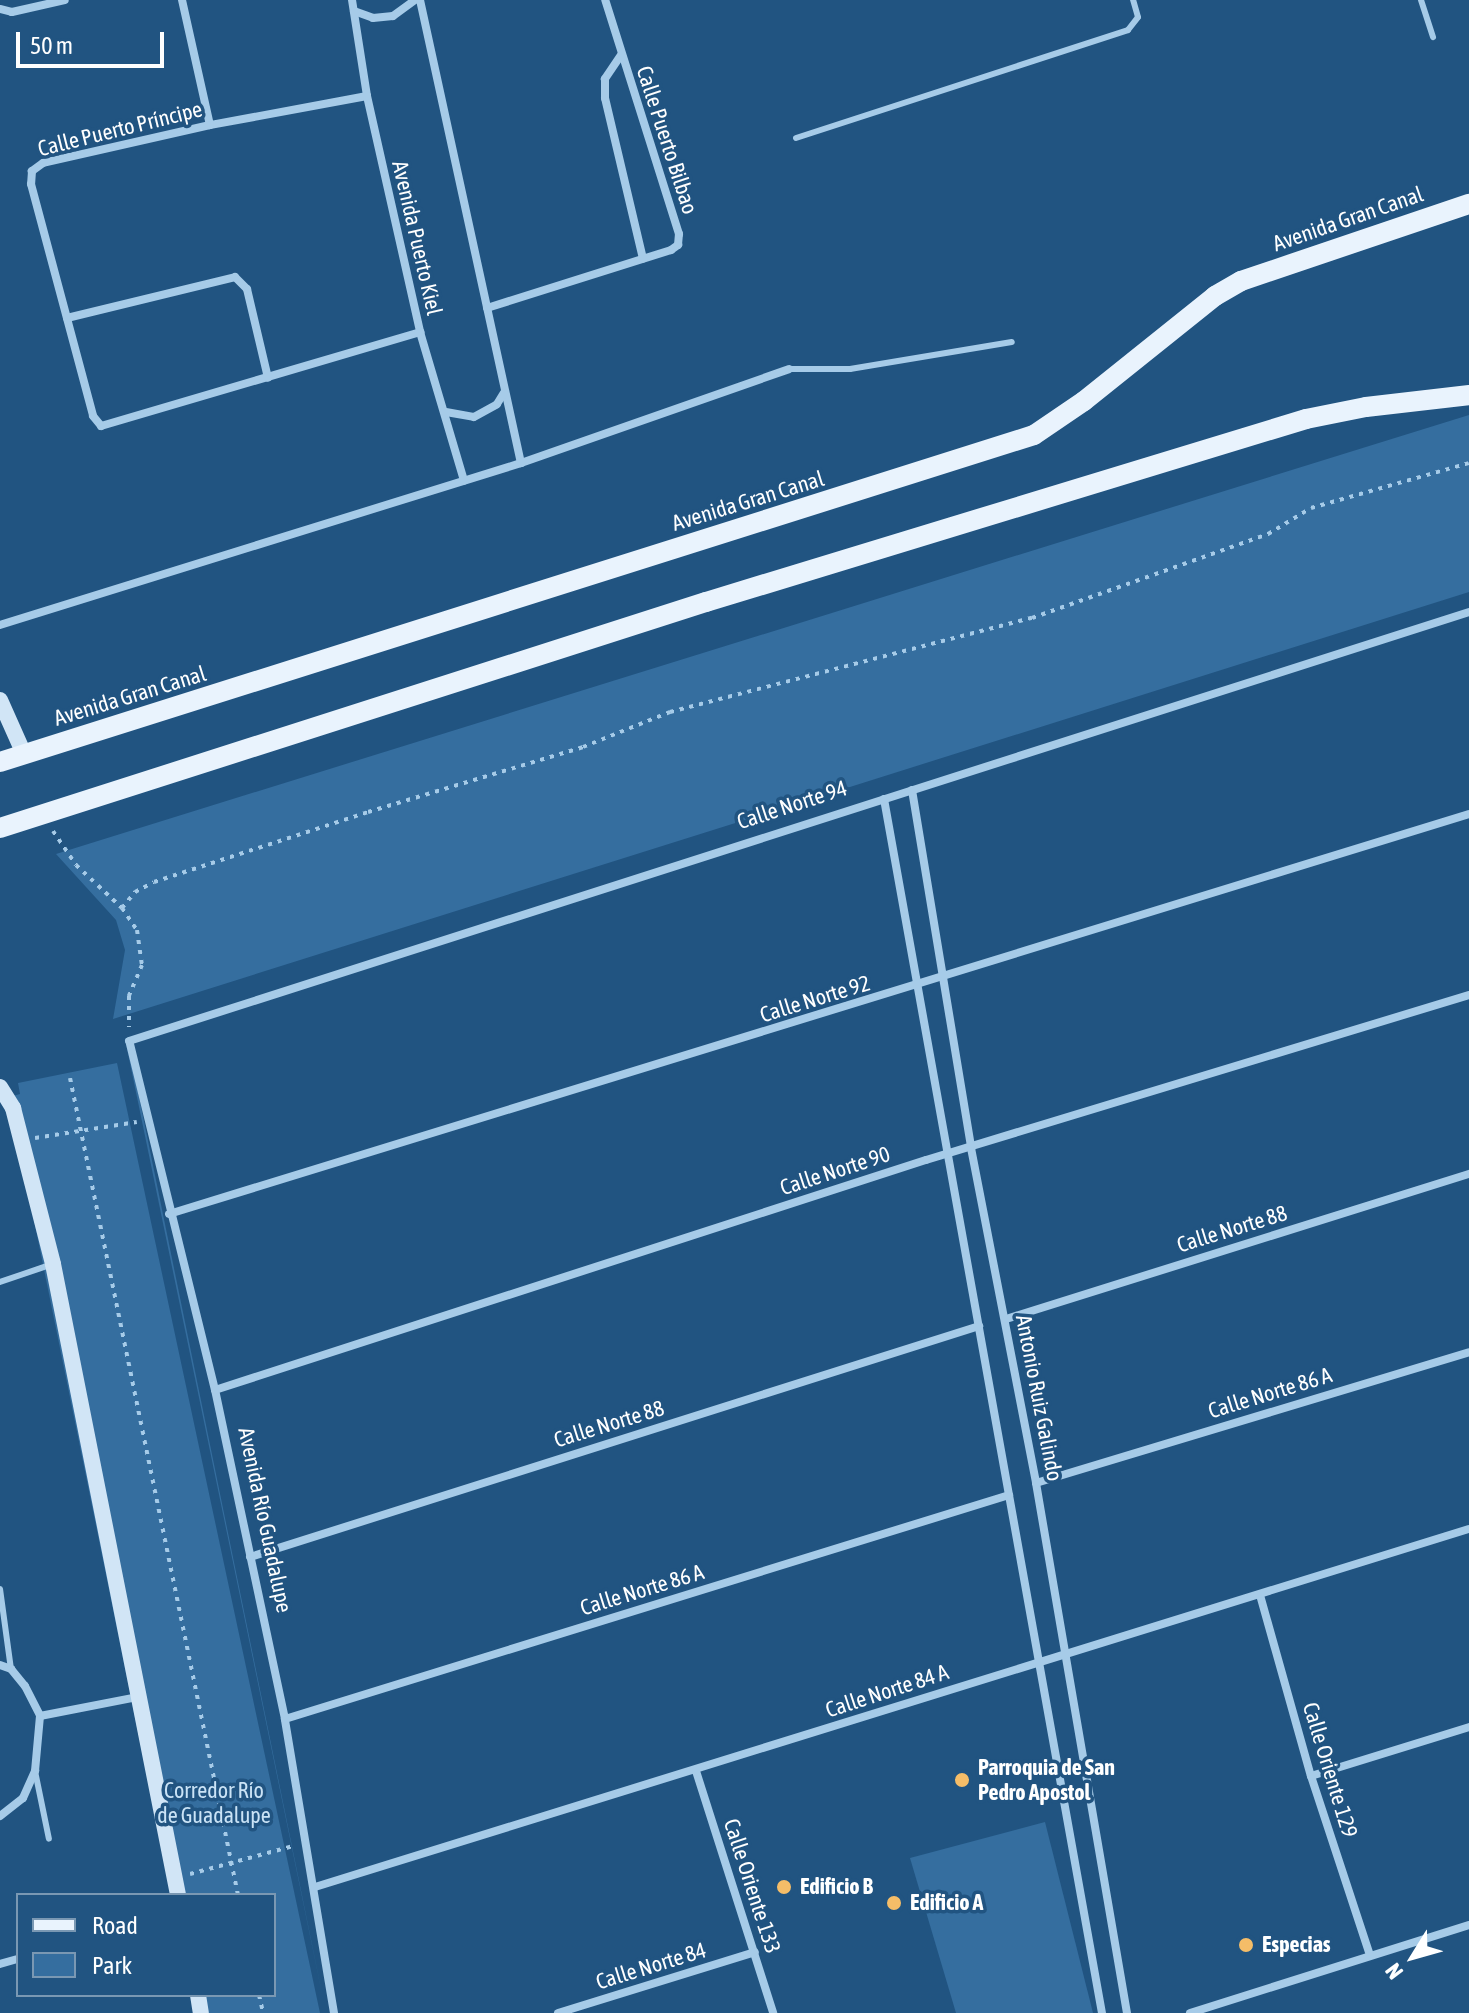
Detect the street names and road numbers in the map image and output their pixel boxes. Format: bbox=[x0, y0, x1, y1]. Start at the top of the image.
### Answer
street label: Calle Puerto Bilbao bbox=[631, 63, 703, 217]
street label: Calle Puerto Príncipe bbox=[35, 96, 205, 162]
street label: Avenida Puerto Kiel bbox=[386, 158, 448, 318]
street label: Avenida Gran Canal bbox=[1269, 181, 1427, 257]
street label: Avenida Gran Canal bbox=[669, 465, 827, 537]
street label: Avenida Gran Canal bbox=[51, 660, 209, 732]
street label: Calle Norte 94 bbox=[734, 775, 850, 835]
street label: Calle Norte 92 bbox=[757, 970, 873, 1028]
street label: Calle Norte 90 bbox=[777, 1141, 893, 1201]
street label: Calle Norte 88 bbox=[1174, 1200, 1290, 1258]
street label: Antonio Ruiz Galindo bbox=[1010, 1313, 1068, 1483]
street label: Calle Norte 86 A bbox=[1205, 1362, 1335, 1424]
street label: Calle Norte 88 bbox=[551, 1395, 667, 1453]
street label: Avenida Río Guadalupe bbox=[232, 1425, 298, 1615]
street label: Calle Norte 86 A bbox=[577, 1559, 707, 1621]
street label: Calle Norte 84 A bbox=[822, 1659, 952, 1723]
street label: Calle Oriente 129 bbox=[1297, 1699, 1363, 1841]
street label: Calle Oriente 133 bbox=[718, 1815, 786, 1957]
street label: Calle Norte 84 bbox=[593, 1937, 709, 1995]

